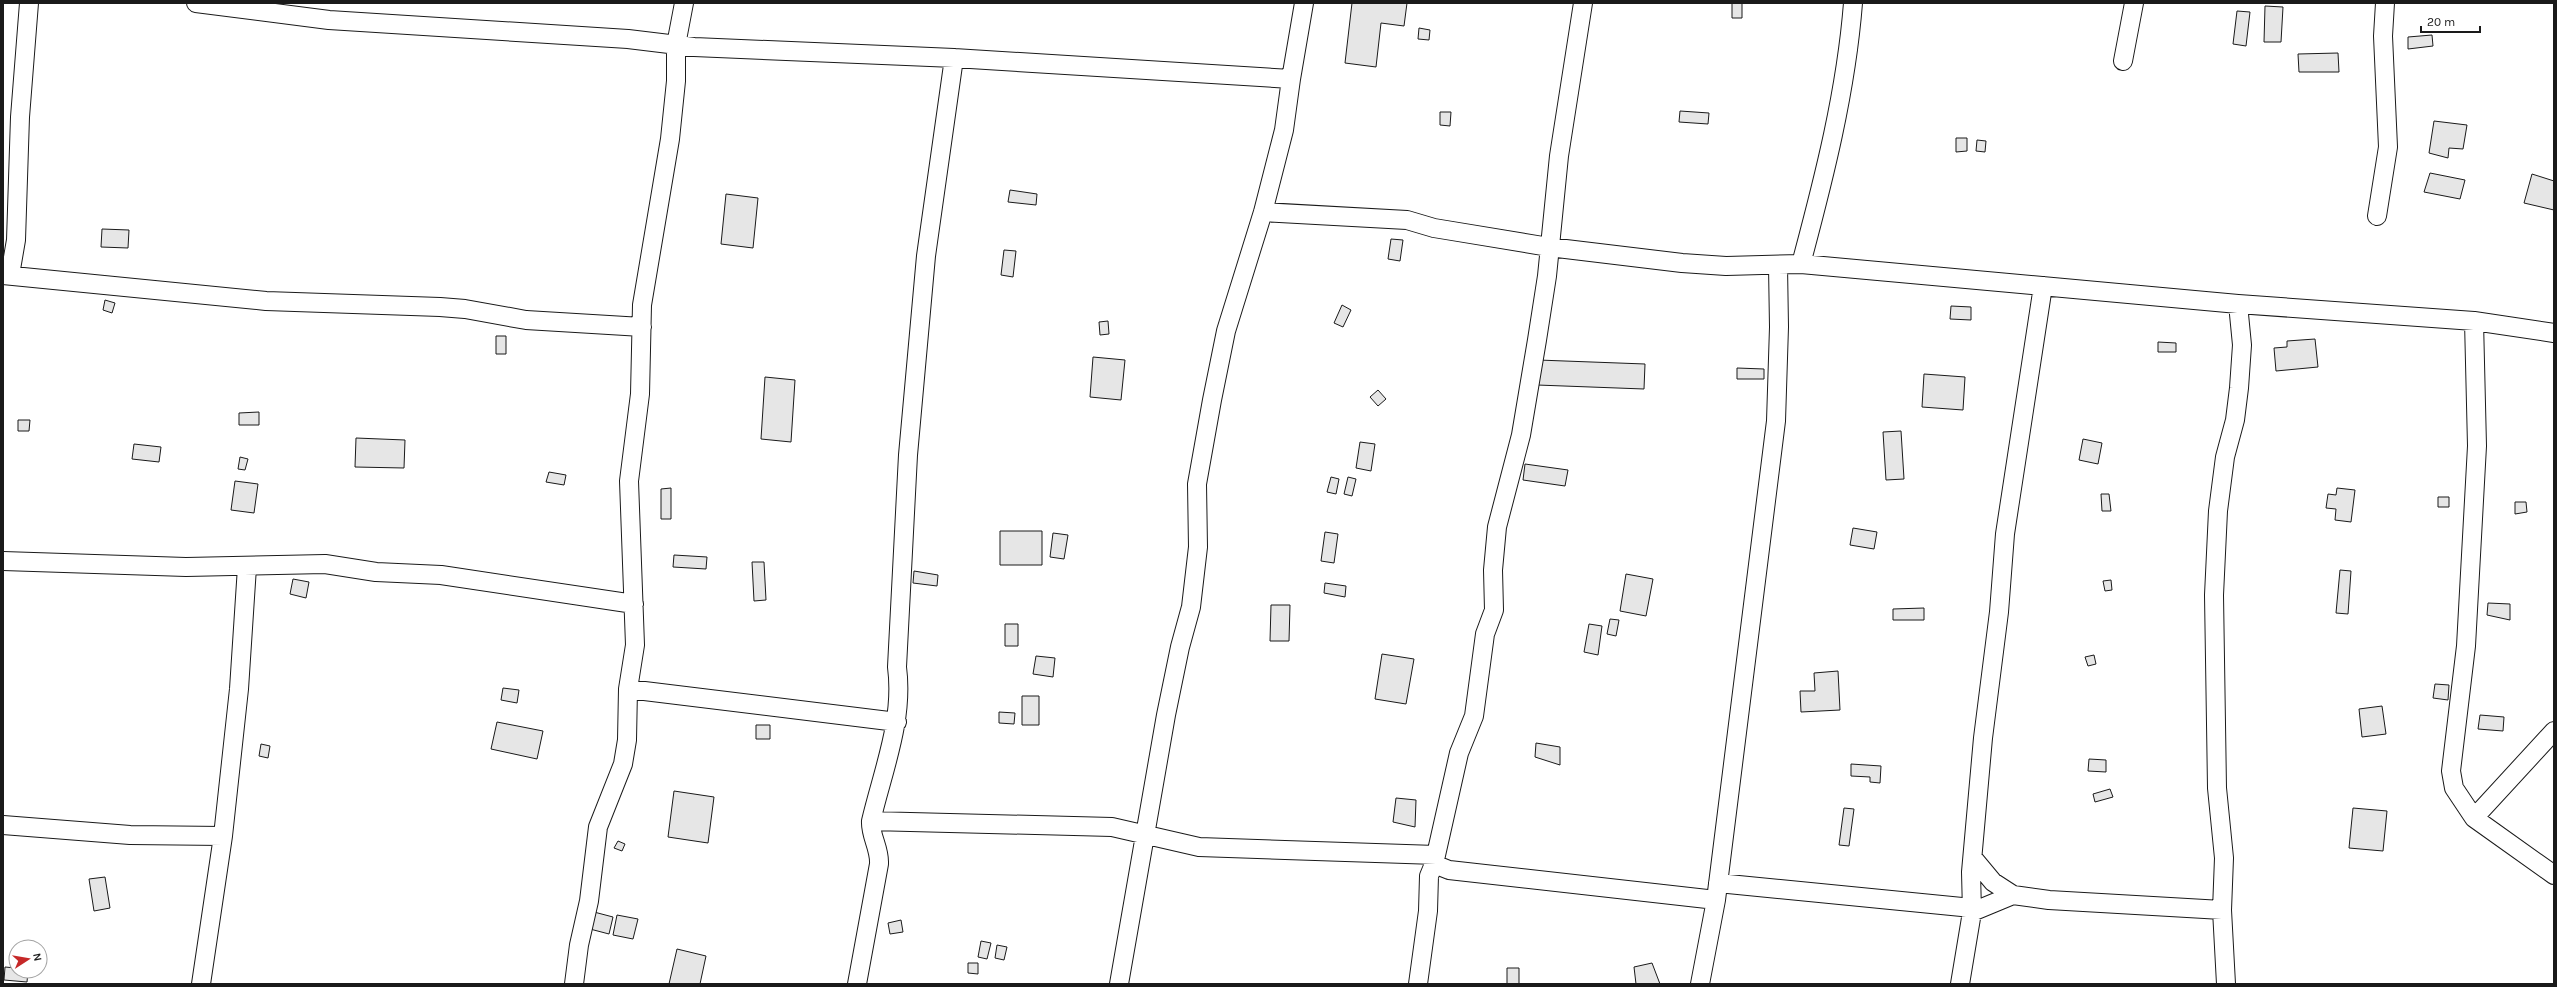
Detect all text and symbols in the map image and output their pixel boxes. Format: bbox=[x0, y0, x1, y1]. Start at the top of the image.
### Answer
scale bar bbox=[2421, 8, 2480, 34]
text: 20 m bbox=[2427, 15, 2455, 29]
north arrow bbox=[8, 939, 48, 979]
text: N bbox=[30, 952, 44, 962]

